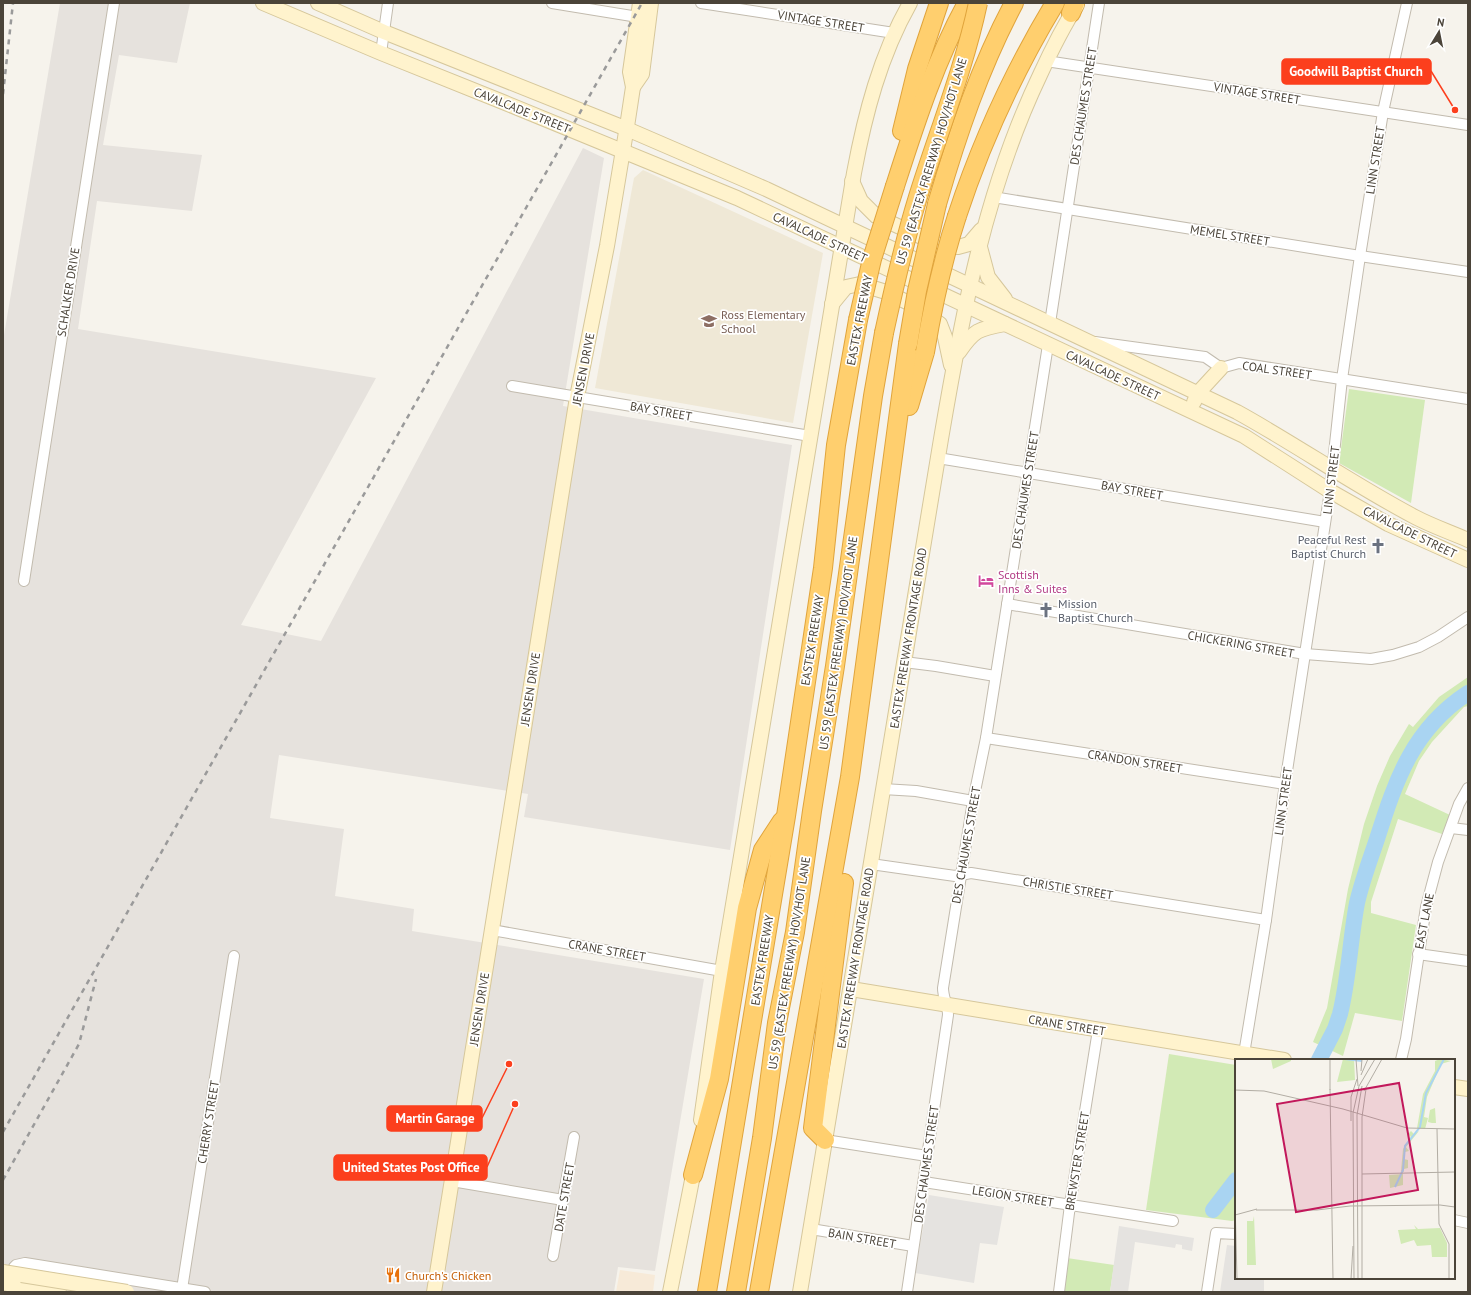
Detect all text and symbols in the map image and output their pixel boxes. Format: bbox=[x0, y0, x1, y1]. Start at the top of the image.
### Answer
street label: VINTAGE STREET bbox=[776, 7, 866, 35]
north arrow bbox=[1419, 12, 1459, 52]
text: N bbox=[1436, 15, 1446, 30]
street label: DES CHAUMES STREET bbox=[1066, 46, 1100, 166]
street label: US 59 (EASTEX FREEWAY) HOV/HOT LANE bbox=[892, 56, 970, 266]
callout: Goodwill Baptist Church bbox=[1282, 59, 1431, 84]
text: Goodwill Baptist Church bbox=[1289, 63, 1423, 80]
street label: VINTAGE STREET bbox=[1212, 79, 1302, 107]
street label: CAVALCADE STREET bbox=[472, 84, 573, 136]
street label: LINN STREET bbox=[1362, 125, 1388, 195]
street label: CAVALCADE STREET bbox=[770, 209, 870, 266]
street label: MEMEL STREET bbox=[1189, 221, 1271, 249]
street label: SCHALKER DRIVE bbox=[54, 246, 82, 338]
street label: EASTEX FREEWAY bbox=[843, 273, 875, 367]
place label: Ross Elementary School bbox=[721, 307, 806, 336]
school or university icon: Ross Elementary School bbox=[700, 312, 718, 330]
street label: JENSEN DRIVE bbox=[568, 331, 597, 408]
street label: CAVALCADE STREET bbox=[1063, 347, 1163, 404]
street label: COAL STREET bbox=[1241, 358, 1313, 382]
street label: BAY STREET bbox=[629, 398, 693, 424]
street label: DES CHAUMES STREET bbox=[1008, 430, 1042, 550]
street label: LINN STREET bbox=[1319, 445, 1343, 515]
street label: BAY STREET bbox=[1100, 477, 1164, 503]
street label: CAVALCADE STREET bbox=[1361, 503, 1460, 561]
place label: Peaceful Rest Baptist Church bbox=[1291, 532, 1366, 561]
street label: US 59 (EASTEX FREEWAY) HOV/HOT LANE bbox=[816, 535, 860, 751]
church icon: Peaceful Rest Baptist Church bbox=[1369, 537, 1387, 555]
street label: EASTEX FREEWAY FRONTAGE ROAD bbox=[886, 546, 930, 729]
place label: Scottish Inns & Suites bbox=[998, 567, 1067, 596]
hotel icon: Scottish Inns & Suites bbox=[977, 572, 995, 590]
street label: EASTEX FREEWAY bbox=[797, 593, 827, 687]
place label: Mission Baptist Church bbox=[1058, 596, 1133, 625]
church icon: Mission Baptist Church bbox=[1037, 601, 1055, 619]
street label: CHICKERING STREET bbox=[1187, 627, 1296, 661]
street label: JENSEN DRIVE bbox=[517, 651, 543, 728]
street label: CRANDON STREET bbox=[1087, 746, 1184, 776]
street label: LINN STREET bbox=[1271, 766, 1295, 836]
street label: DES CHAUMES STREET bbox=[948, 785, 984, 905]
street label: US 59 (EASTEX FREEWAY) HOV/HOT LANE bbox=[765, 855, 813, 1071]
street label: EASTEX FREEWAY FRONTAGE ROAD bbox=[833, 866, 877, 1049]
street label: CHRISTIE STREET bbox=[1022, 873, 1115, 903]
street label: EAST LANE bbox=[1411, 892, 1437, 950]
street label: EASTEX FREEWAY bbox=[747, 913, 777, 1007]
street label: CRANE STREET bbox=[567, 936, 647, 964]
street label: JENSEN DRIVE bbox=[466, 971, 492, 1048]
street label: CRANE STREET bbox=[1027, 1011, 1107, 1039]
inset map bbox=[1235, 1059, 1455, 1279]
street label: CHERRY STREET bbox=[194, 1079, 222, 1165]
street label: DES CHAUMES STREET bbox=[910, 1104, 942, 1224]
callout: Martin Garage bbox=[387, 1106, 482, 1131]
text: Martin Garage bbox=[396, 1110, 475, 1127]
street label: BREWSTER STREET bbox=[1062, 1110, 1092, 1212]
callout: United States Post Office bbox=[334, 1155, 487, 1180]
text: United States Post Office bbox=[342, 1159, 480, 1176]
street label: DATE STREET bbox=[551, 1161, 578, 1233]
street label: LEGION STREET bbox=[971, 1182, 1055, 1210]
street label: BAIN STREET bbox=[827, 1225, 897, 1251]
restaurant icon: Church's Chicken bbox=[384, 1266, 402, 1284]
place label: Church's Chicken bbox=[405, 1268, 491, 1283]

